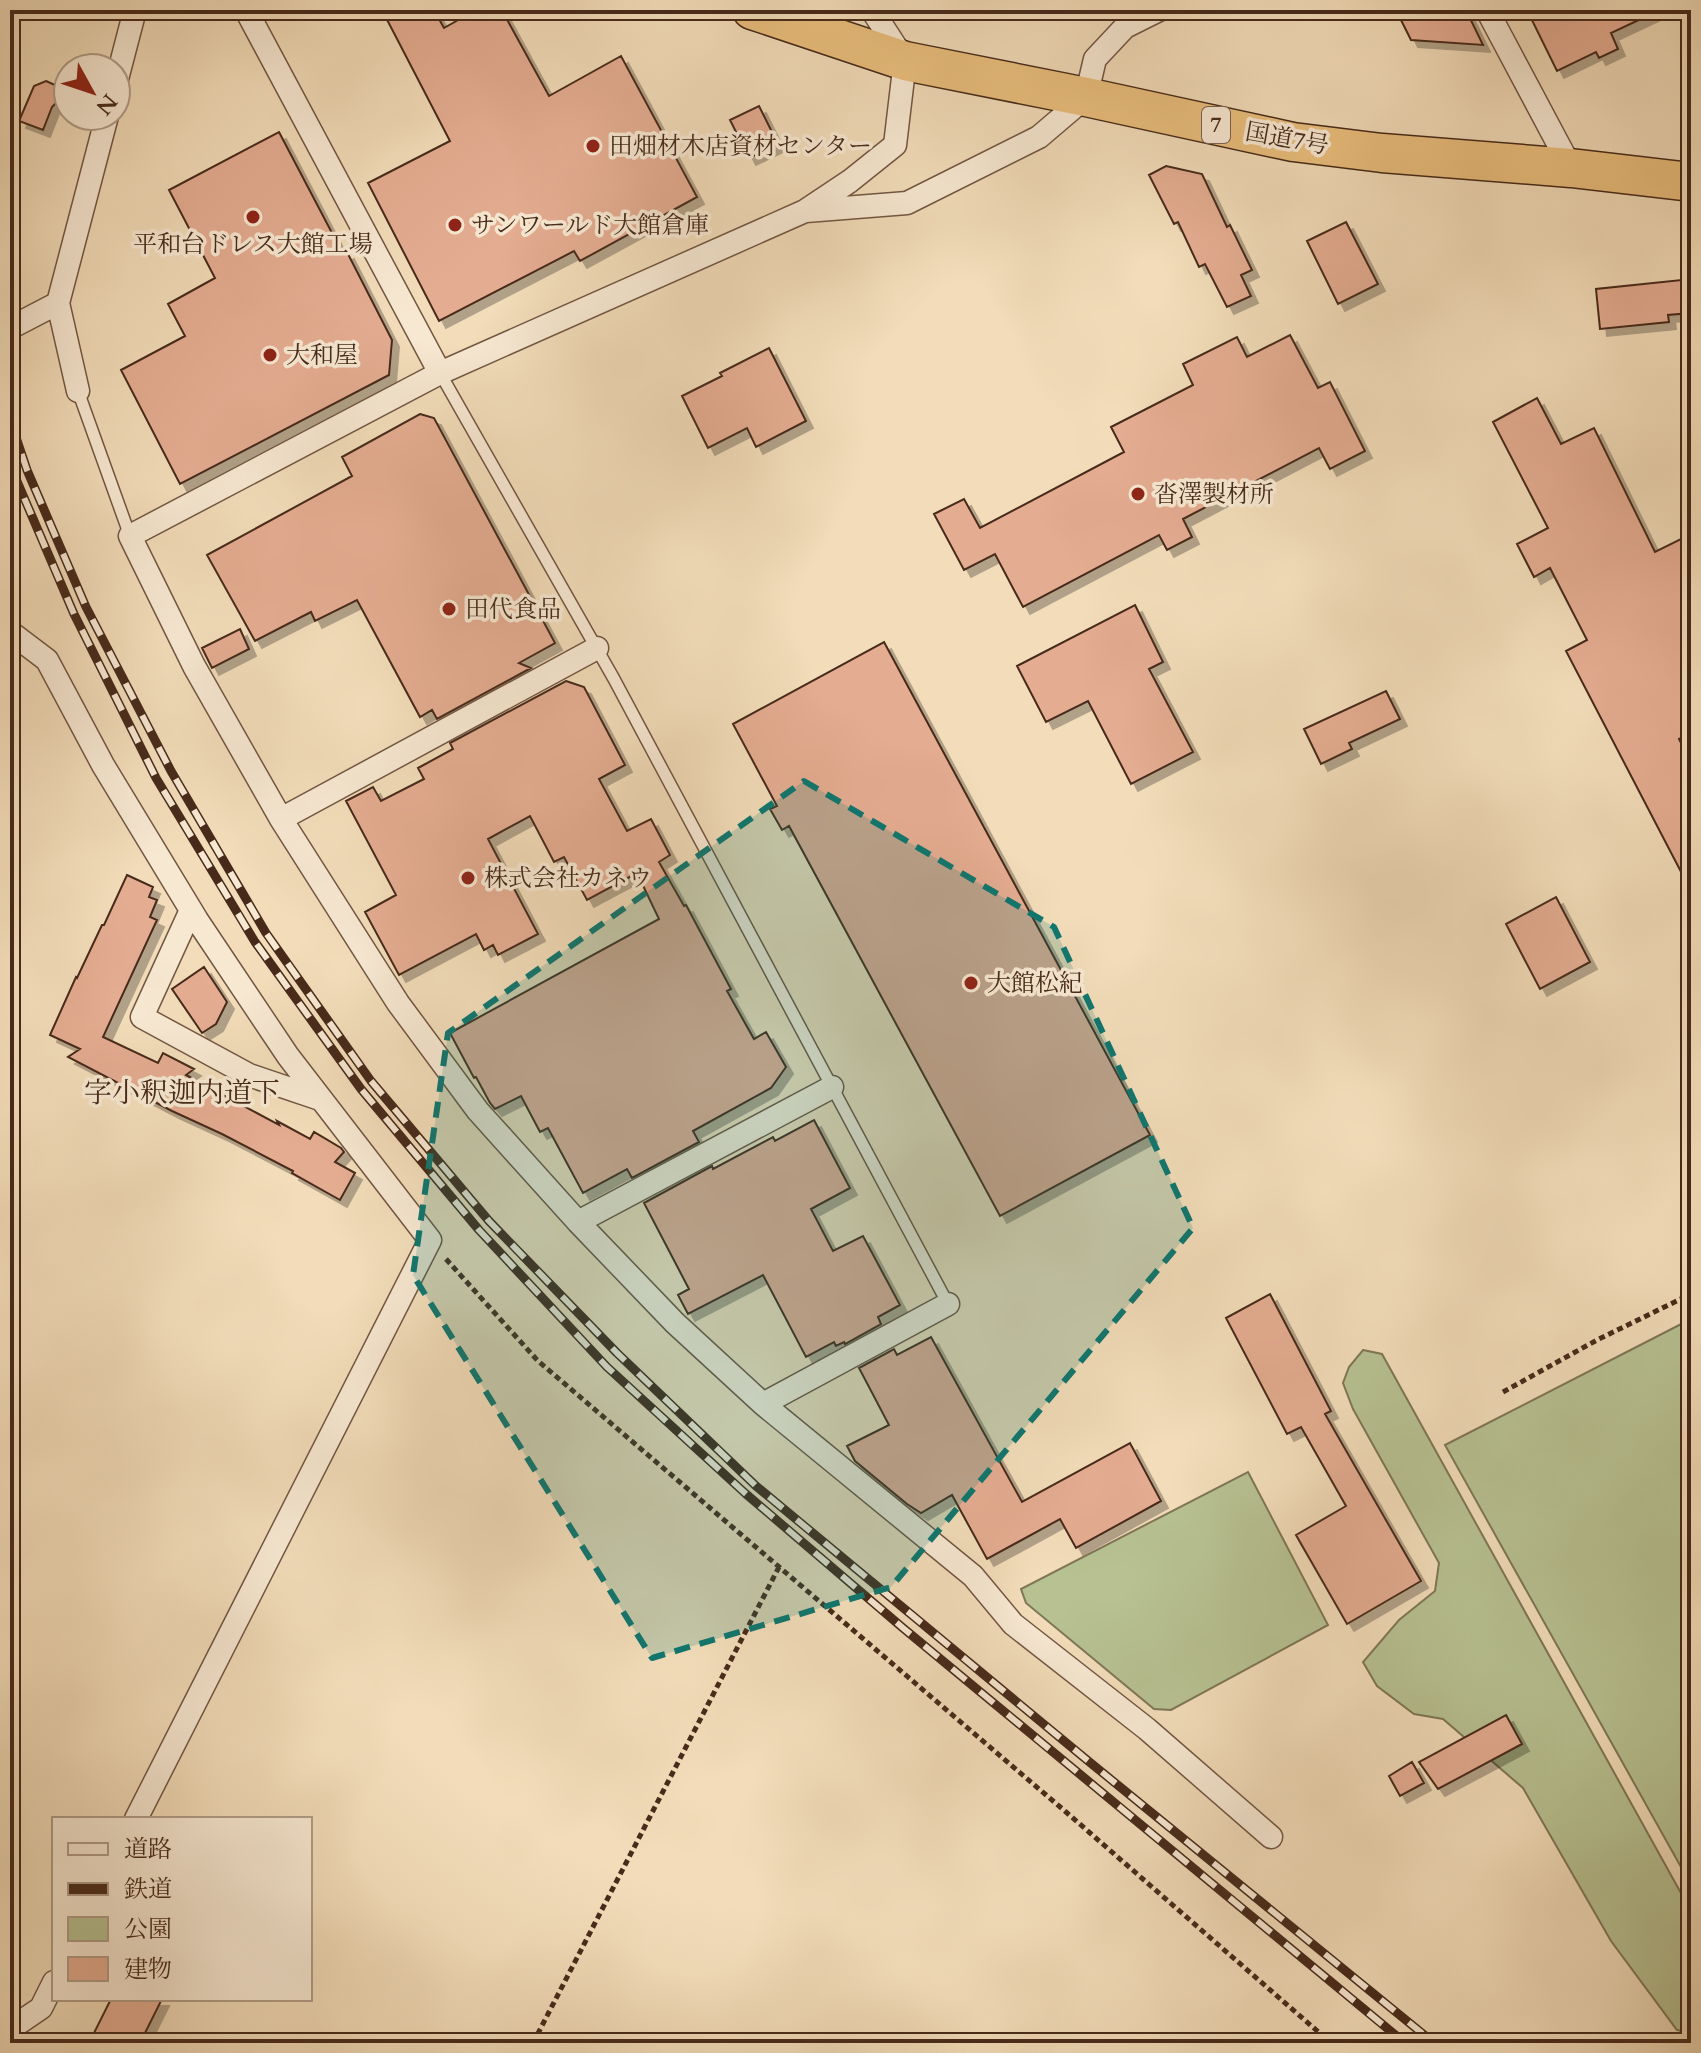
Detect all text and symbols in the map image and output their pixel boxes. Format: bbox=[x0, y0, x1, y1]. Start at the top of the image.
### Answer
north arrow bbox=[52, 52, 132, 132]
text: N bbox=[89, 87, 124, 121]
road number: 7 bbox=[1202, 107, 1230, 143]
street label: 国道7号 bbox=[1243, 115, 1331, 163]
place label: 田畑材木店資材センター bbox=[609, 130, 872, 163]
marker: 田畑材木店資材センター bbox=[584, 137, 602, 155]
marker: 平和台ドレス大館工場 bbox=[244, 208, 262, 226]
place label: サンワールド大館倉庫 bbox=[471, 209, 709, 242]
marker: サンワールド大館倉庫 bbox=[446, 216, 464, 234]
place label: 平和台ドレス大館工場 bbox=[133, 228, 373, 261]
place label: 大和屋 bbox=[286, 339, 358, 372]
marker: 大和屋 bbox=[261, 346, 279, 364]
place label: 沓澤製材所 bbox=[1154, 478, 1274, 511]
marker: 沓澤製材所 bbox=[1129, 485, 1147, 503]
place label: 田代食品 bbox=[465, 593, 561, 626]
marker: 田代食品 bbox=[440, 600, 458, 618]
place label: 株式会社カネウ bbox=[484, 862, 652, 895]
marker: 株式会社カネウ bbox=[459, 869, 477, 887]
place label: 大館松紀 bbox=[987, 967, 1083, 1000]
marker: 大館松紀 bbox=[962, 974, 980, 992]
district label: 字小釈迦内道下 bbox=[84, 1074, 280, 1112]
legend bbox=[52, 1817, 312, 2001]
text: 道路 bbox=[124, 1833, 172, 1866]
text: 鉄道 bbox=[124, 1873, 172, 1906]
text: 公園 bbox=[124, 1913, 172, 1946]
text: 建物 bbox=[124, 1953, 172, 1986]

